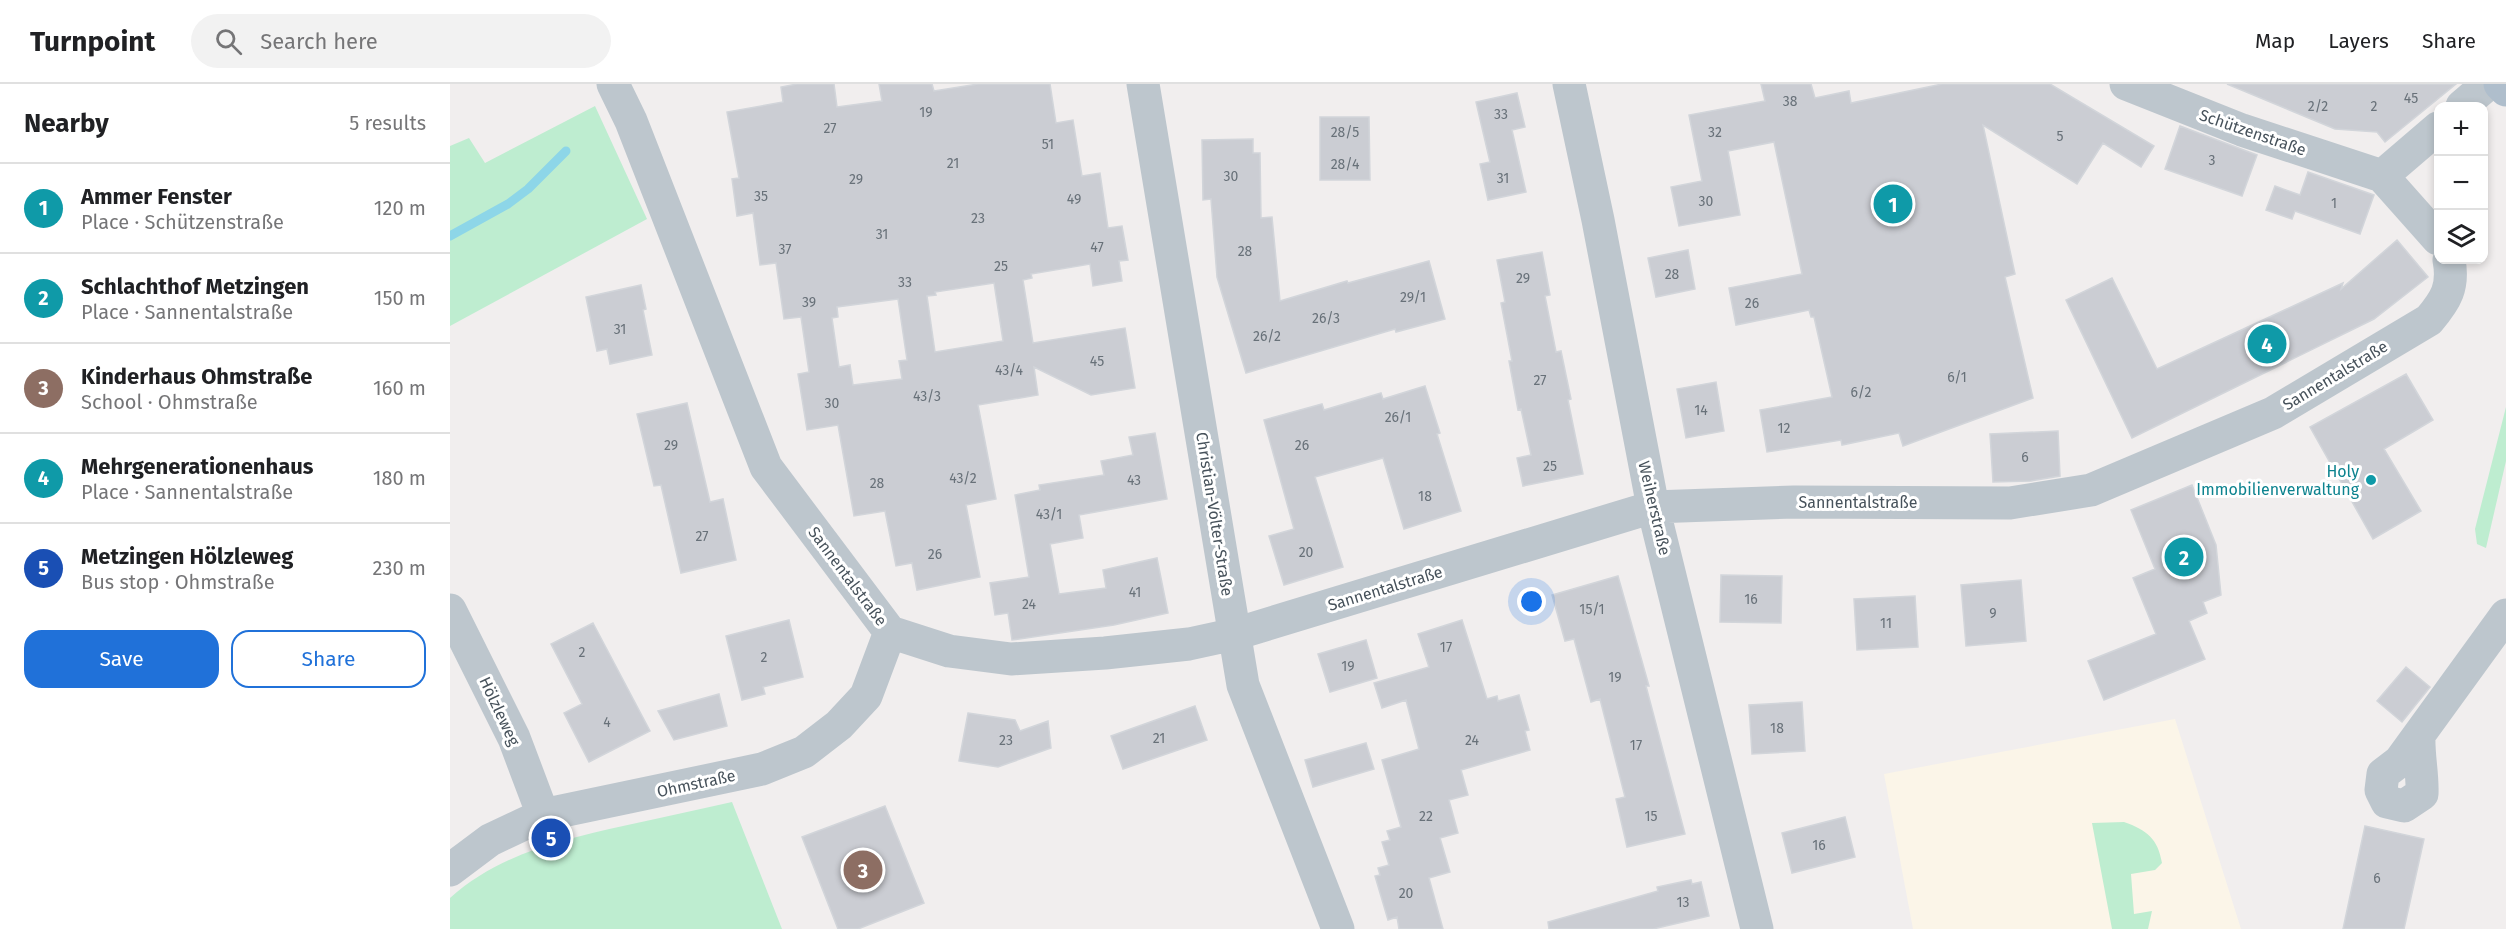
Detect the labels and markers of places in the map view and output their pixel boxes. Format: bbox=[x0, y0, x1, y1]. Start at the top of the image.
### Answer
pin: 1 bbox=[1874, 182, 1912, 226]
pin: 4 bbox=[2248, 322, 2286, 366]
place label: Holy Immobilienverwaltung bbox=[2196, 462, 2360, 499]
marker: Holy Immobilienverwaltung bbox=[2364, 473, 2378, 487]
pin: 2 bbox=[2164, 534, 2204, 580]
pin: 5 bbox=[532, 816, 570, 861]
pin: 3 bbox=[844, 848, 882, 892]

